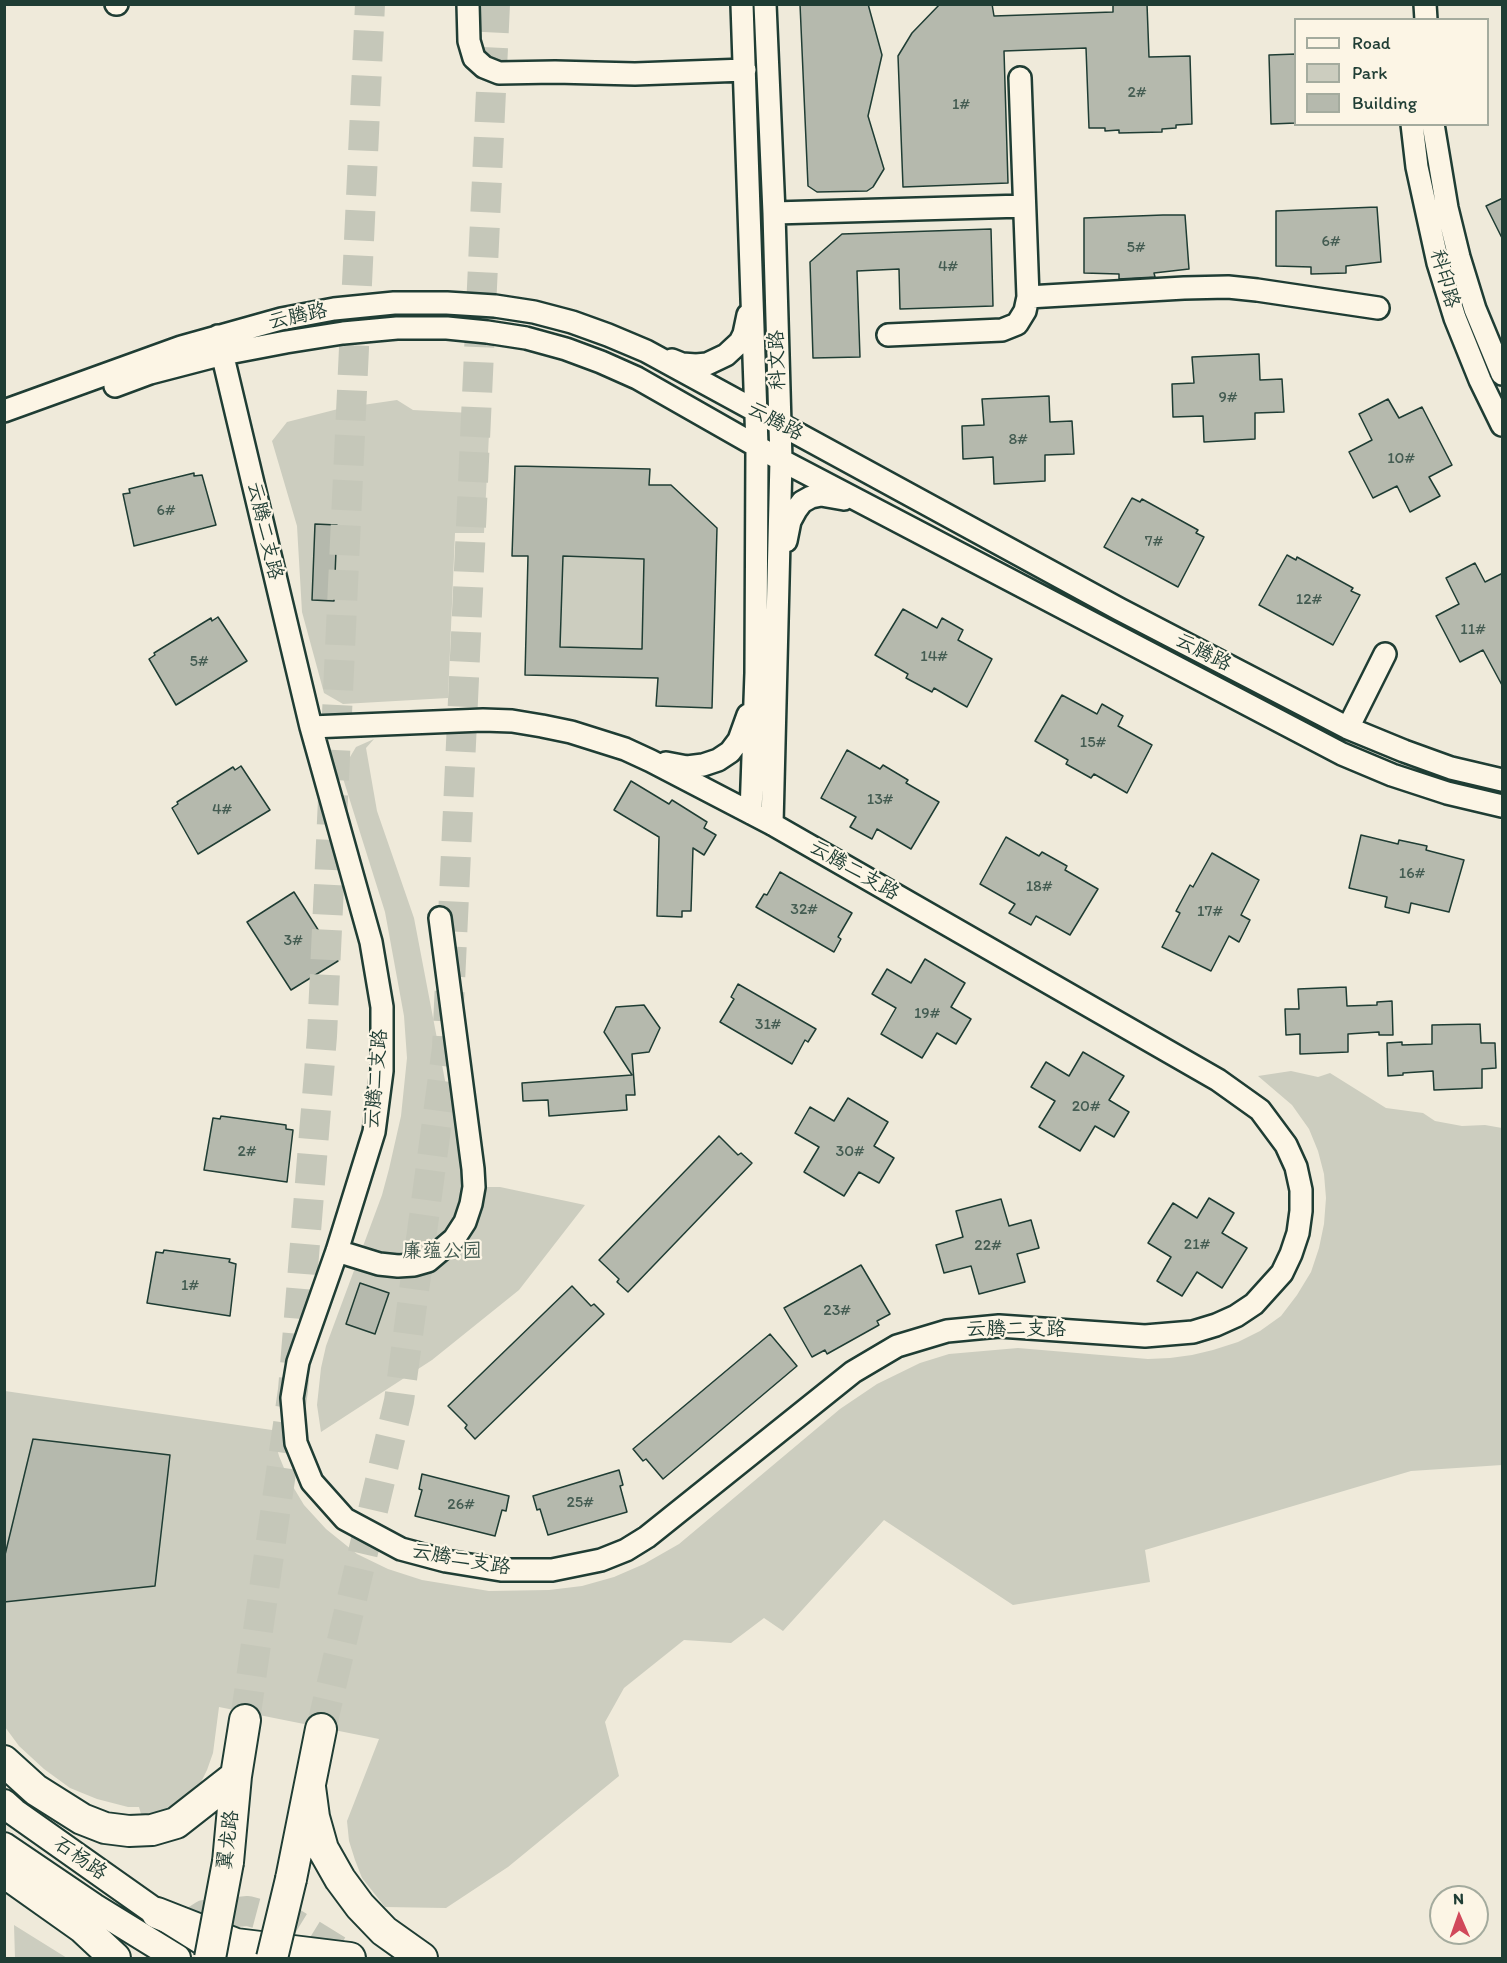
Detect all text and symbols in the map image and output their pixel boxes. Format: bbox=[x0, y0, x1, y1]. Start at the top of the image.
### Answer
legend bbox=[1294, 18, 1489, 126]
text: Road bbox=[1352, 32, 1391, 54]
text: Park bbox=[1352, 62, 1387, 84]
house number: 2# bbox=[1128, 83, 1146, 103]
text: Building bbox=[1352, 92, 1417, 114]
house number: 1# bbox=[952, 95, 970, 115]
house number: 6# bbox=[1322, 232, 1340, 252]
house number: 5# bbox=[1127, 238, 1145, 258]
street label: 科印路 bbox=[1424, 247, 1464, 311]
house number: 4# bbox=[938, 257, 958, 277]
street label: 云腾路 bbox=[266, 299, 330, 335]
street label: 科文路 bbox=[765, 330, 791, 390]
house number: 9# bbox=[1219, 388, 1237, 408]
street label: 云腾路 bbox=[743, 397, 807, 447]
house number: 8# bbox=[1008, 430, 1028, 450]
house number: 10# bbox=[1387, 449, 1415, 469]
street label: 云腾二支路 bbox=[241, 480, 287, 582]
house number: 6# bbox=[157, 501, 175, 521]
house number: 7# bbox=[1145, 532, 1163, 552]
house number: 12# bbox=[1296, 590, 1322, 610]
house number: 11# bbox=[1460, 620, 1486, 640]
street label: 云腾路 bbox=[1171, 629, 1235, 677]
house number: 14# bbox=[920, 647, 948, 667]
house number: 5# bbox=[190, 652, 208, 672]
house number: 15# bbox=[1080, 733, 1106, 753]
house number: 13# bbox=[867, 790, 893, 810]
house number: 4# bbox=[212, 800, 232, 820]
street label: 云腾二支路 bbox=[805, 836, 903, 906]
house number: 16# bbox=[1399, 864, 1425, 884]
house number: 18# bbox=[1026, 877, 1052, 897]
house number: 32# bbox=[790, 900, 818, 920]
house number: 17# bbox=[1197, 902, 1223, 922]
house number: 3# bbox=[283, 931, 303, 951]
house number: 19# bbox=[914, 1004, 940, 1024]
house number: 31# bbox=[755, 1015, 781, 1035]
street label: 云腾二支路 bbox=[361, 1028, 393, 1130]
house number: 20# bbox=[1072, 1097, 1100, 1117]
house number: 2# bbox=[238, 1142, 256, 1162]
house number: 30# bbox=[835, 1142, 865, 1162]
house number: 21# bbox=[1184, 1235, 1210, 1255]
house number: 22# bbox=[974, 1236, 1002, 1256]
park label: 廉蕴公园 bbox=[402, 1240, 482, 1264]
house number: 1# bbox=[181, 1276, 199, 1296]
house number: 23# bbox=[823, 1301, 851, 1321]
street label: 云腾二支路 bbox=[966, 1318, 1066, 1342]
house number: 25# bbox=[566, 1493, 594, 1513]
house number: 26# bbox=[447, 1495, 475, 1515]
street label: 云腾二支路 bbox=[410, 1539, 512, 1581]
street label: 翼龙路 bbox=[213, 1809, 245, 1871]
street label: 石杨路 bbox=[49, 1832, 111, 1886]
north arrow bbox=[1429, 1885, 1489, 1945]
text: N bbox=[1453, 1889, 1464, 1908]

